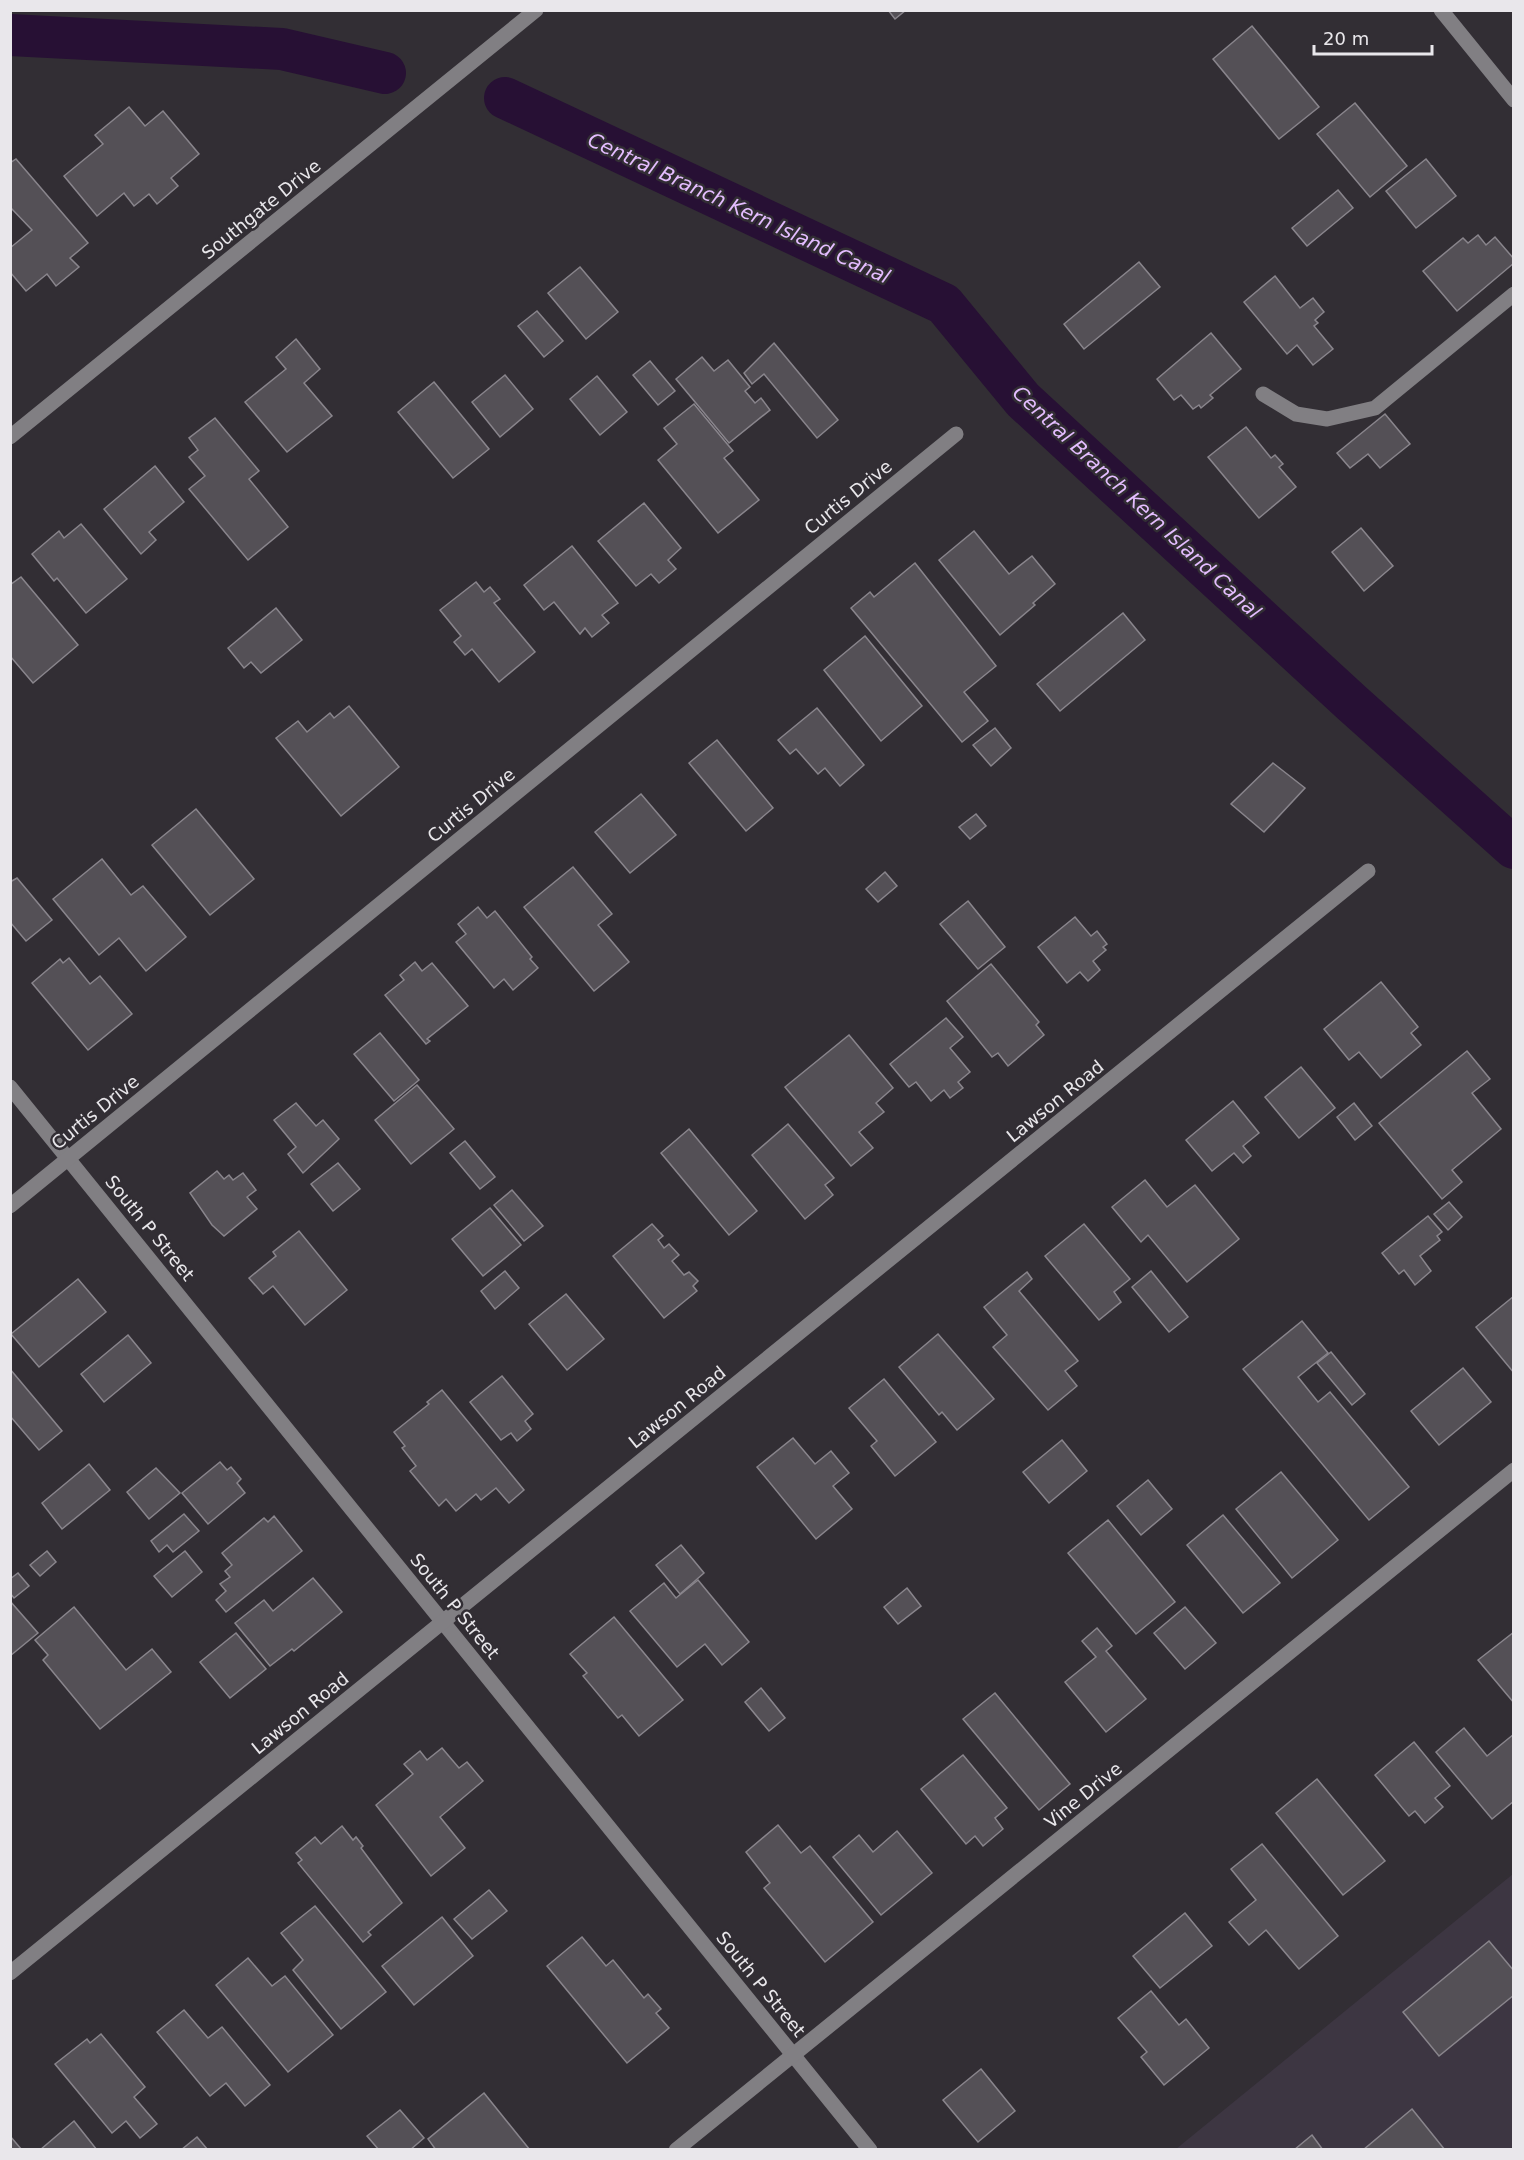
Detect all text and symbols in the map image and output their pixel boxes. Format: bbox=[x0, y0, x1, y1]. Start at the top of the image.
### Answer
scale bar bbox=[1314, 18, 1432, 56]
text: 20 m bbox=[1323, 28, 1369, 49]
water label: Central Branch Kern Island Canal bbox=[584, 127, 894, 289]
street label: Southgate Drive bbox=[197, 155, 325, 263]
water label: Central Branch Kern Island Canal bbox=[1008, 380, 1266, 624]
street label: Curtis Drive bbox=[800, 455, 896, 539]
street label: Curtis Drive bbox=[423, 763, 519, 847]
street label: Lawson Road bbox=[1002, 1056, 1108, 1146]
street label: Curtis Drive bbox=[47, 1070, 143, 1154]
street label: South P Street bbox=[101, 1171, 199, 1285]
street label: Lawson Road bbox=[624, 1362, 730, 1452]
street label: South P Street bbox=[406, 1549, 504, 1663]
street label: Lawson Road bbox=[247, 1668, 353, 1758]
street label: Vine Drive bbox=[1040, 1758, 1126, 1832]
street label: South P Street bbox=[712, 1927, 810, 2041]

